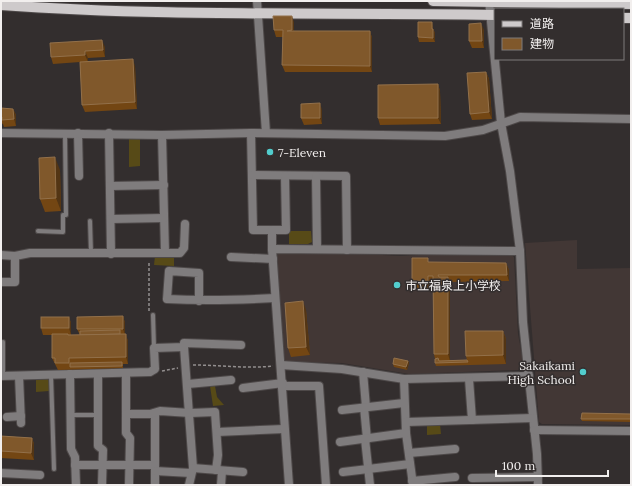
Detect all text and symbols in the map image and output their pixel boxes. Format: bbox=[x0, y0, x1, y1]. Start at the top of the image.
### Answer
legend bbox=[494, 8, 624, 60]
text: 道路 bbox=[530, 16, 554, 31]
text: 建物 bbox=[530, 36, 554, 51]
place label: 7-Eleven bbox=[278, 145, 326, 160]
marker: 7-Eleven bbox=[265, 147, 275, 157]
place label: 市立福泉上小学校 bbox=[405, 278, 501, 293]
marker: 市立福泉上小学校 bbox=[392, 280, 402, 290]
place label: Sakaikami High School bbox=[507, 358, 575, 387]
marker: Sakaikami High School bbox=[578, 367, 588, 377]
scale bar bbox=[496, 452, 608, 478]
text: 100 m bbox=[502, 458, 535, 473]

